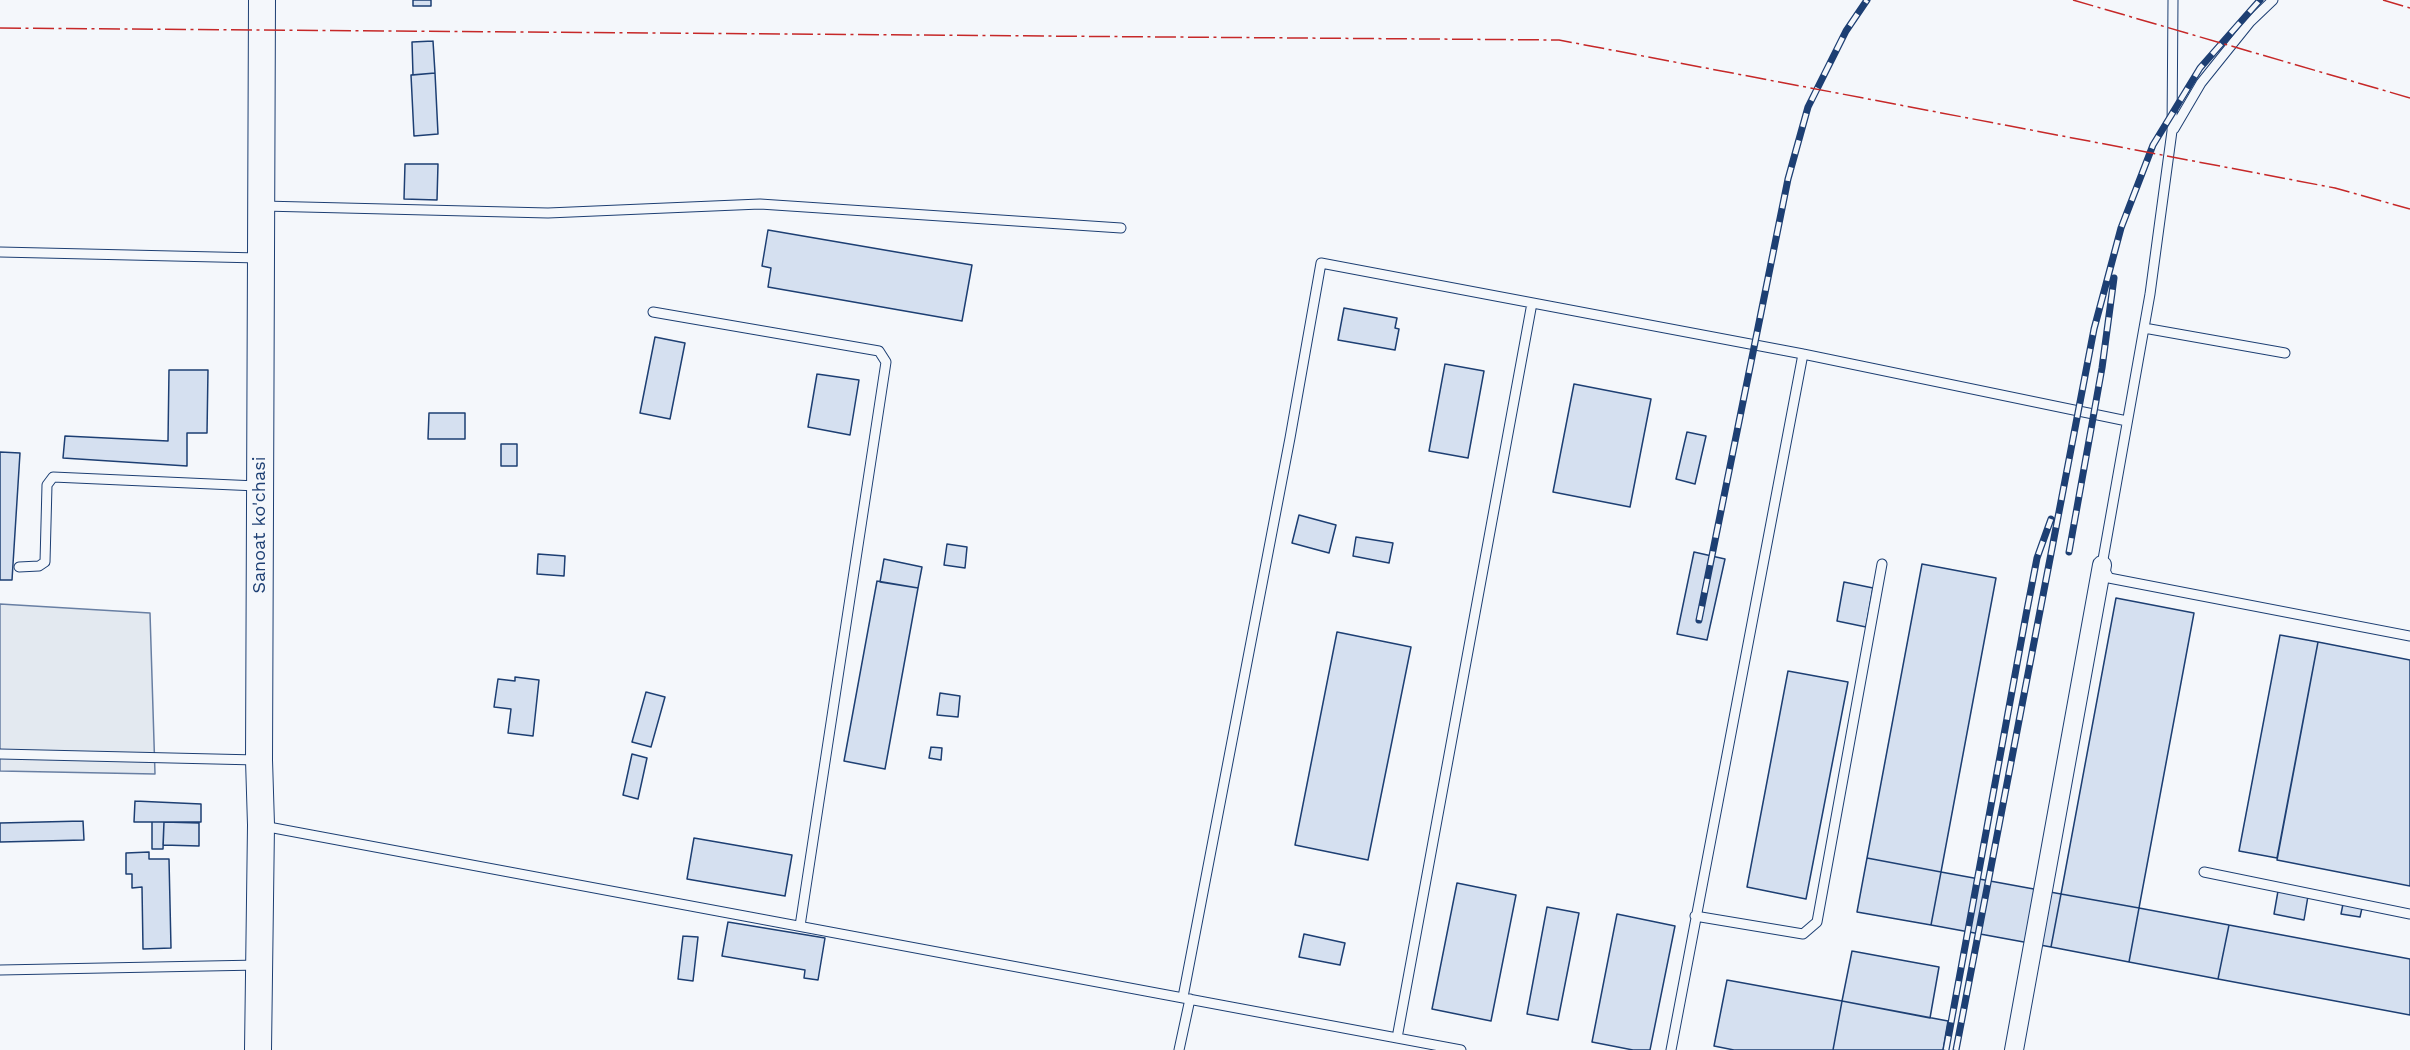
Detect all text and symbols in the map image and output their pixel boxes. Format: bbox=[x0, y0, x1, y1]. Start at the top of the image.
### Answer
street label: Sanoat ko'chasi bbox=[249, 457, 271, 593]

